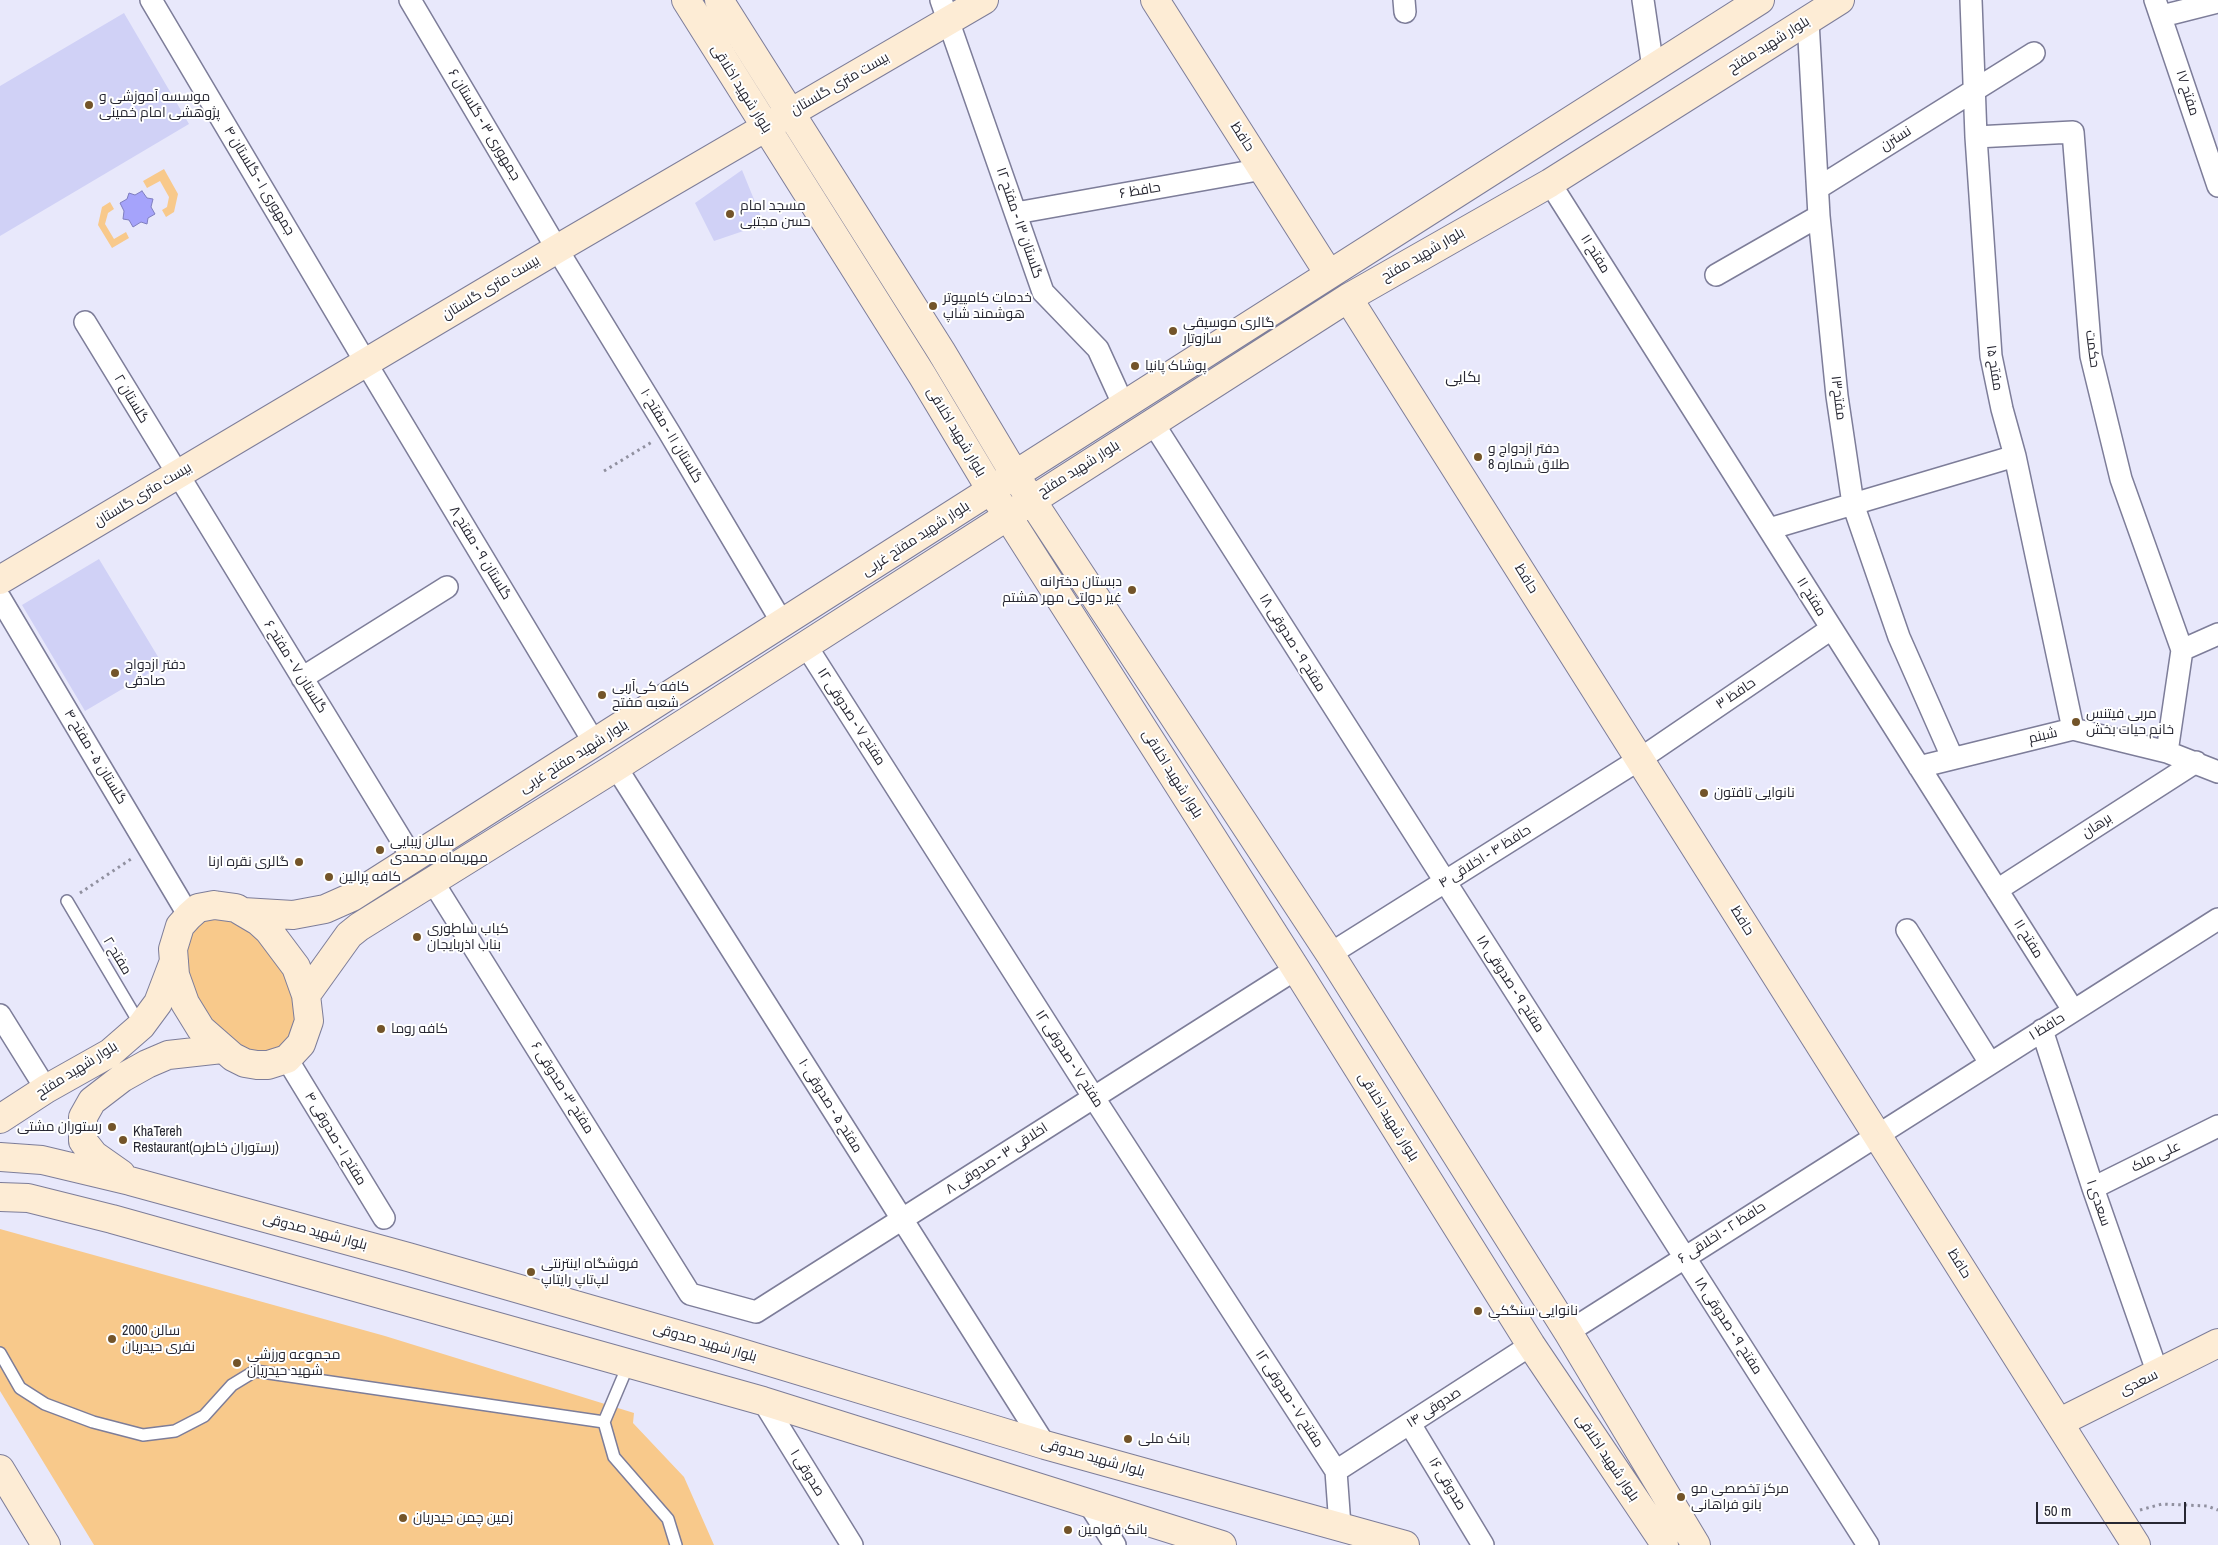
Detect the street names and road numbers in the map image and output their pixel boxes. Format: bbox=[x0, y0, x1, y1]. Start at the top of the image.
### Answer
street label: بلوار شهید مفتح bbox=[1725, 13, 1813, 77]
street label: بلوار شهید اخلاقی bbox=[707, 42, 775, 136]
street label: بیست متری گلستان bbox=[788, 49, 892, 119]
street label: جمهوری ۳ - گلستان ۶ bbox=[444, 66, 524, 184]
street label: مفتح ۱۷ bbox=[2172, 68, 2202, 118]
street label: حافظ bbox=[1226, 119, 1258, 155]
street label: جمهوری ۱ - گلستان ۴ bbox=[220, 123, 298, 239]
street label: نسترن bbox=[1877, 123, 1915, 155]
street label: گلستان ۱۳ - مفتح ۱۲ bbox=[992, 165, 1046, 281]
street label: حافظ ۶ bbox=[1118, 179, 1162, 203]
street label: بلوار شهید مفتح bbox=[1378, 224, 1468, 286]
street label: مفتح ۱۱ bbox=[1577, 231, 1613, 277]
street label: بیست متری گلستان bbox=[439, 252, 543, 324]
street label: حکمت bbox=[2081, 329, 2103, 369]
street label: مفتح ۱۵ bbox=[1982, 344, 2006, 392]
street label: گلستان ۲ bbox=[110, 372, 152, 426]
street label: مفتح۱۳ bbox=[1827, 375, 1849, 421]
street label: بلوار شهید اخلاقی bbox=[923, 384, 989, 480]
street label: گلستان ۱۱ - مفتح ۱۰ bbox=[636, 386, 706, 486]
street label: بلوار شهید مفتح bbox=[1035, 437, 1123, 501]
street label: بیست متری گلستان bbox=[91, 459, 195, 531]
street label: بلوار شهید مفتح غربی bbox=[859, 498, 973, 580]
street label: گلستان ۹ - مفتح ۸ bbox=[445, 503, 515, 603]
street label: حافظ bbox=[1511, 561, 1541, 597]
street label: مفتح ۱۱ bbox=[1793, 574, 1829, 620]
street label: مفتح ۹ - صدوقی ۱۸ bbox=[1255, 591, 1329, 695]
street label: گلستان ۷ - مفتح ۶ bbox=[260, 618, 330, 716]
street label: مفتح ۷ - صدوقی ۱۲ bbox=[813, 665, 889, 769]
street label: حافظ ۳ bbox=[1713, 675, 1759, 713]
street label: گلستان ۵ - مفتح ۴ bbox=[60, 707, 130, 807]
street label: بلوار شهید مفتح غربی bbox=[517, 717, 631, 797]
street label: شبنم bbox=[2027, 725, 2059, 747]
street label: بلوار شهید اخلاقی bbox=[1138, 727, 1206, 821]
street label: برهان bbox=[2079, 810, 2115, 842]
street label: حافظ ۴ - اخلاقی ۴ bbox=[1436, 822, 1534, 892]
street label: حافظ bbox=[1727, 903, 1757, 939]
street label: مفتح ۱۱ bbox=[2010, 916, 2046, 962]
street label: مفتح ۹ - صدوقی ۱۸ bbox=[1472, 932, 1548, 1036]
street label: مفتح ۲ bbox=[99, 934, 135, 978]
street label: مفتح ۷ - صدوقی ۱۲ bbox=[1031, 1007, 1107, 1111]
street label: حافظ ۱ bbox=[2026, 1010, 2068, 1044]
street label: بلوار شهید مفتح bbox=[33, 1038, 121, 1102]
street label: مفتح ۳- صدوقی ۶ bbox=[527, 1039, 597, 1137]
street label: مفتح ۵ - صدوقی ۱۰ bbox=[794, 1056, 866, 1156]
street label: بلوار شهید اخلاقی bbox=[1354, 1070, 1422, 1164]
street label: مفتح ۱ - صدوقی ۴ bbox=[301, 1089, 369, 1189]
street label: اخلاقی ۳ - صدوقی ۸ bbox=[943, 1120, 1051, 1198]
street label: علی ملک bbox=[2129, 1138, 2183, 1176]
street label: سعدی ۱ bbox=[2082, 1178, 2114, 1228]
street label: حافظ ۲ - اخلاقی ۶ bbox=[1675, 1198, 1769, 1268]
street label: بلوار شهید صدوقی bbox=[261, 1210, 369, 1254]
street label: حافظ bbox=[1944, 1246, 1974, 1282]
street label: مفتح ۹ - صدوقی ۱۸ bbox=[1690, 1274, 1766, 1378]
street label: بلوار شهید صدوقی bbox=[651, 1320, 759, 1366]
street label: مفتح ۷ - صدوقی ۱۲ bbox=[1251, 1347, 1327, 1451]
street label: سعدی bbox=[2117, 1367, 2161, 1399]
street label: صدوقی ۱۴ bbox=[1404, 1384, 1464, 1432]
street label: بلوار شهید اخلاقی bbox=[1572, 1411, 1642, 1505]
street label: بلوار شهید صدوقی bbox=[1039, 1435, 1147, 1481]
street label: صدوقی ۱ bbox=[786, 1446, 828, 1500]
street label: صدوقی ۱۶ bbox=[1425, 1454, 1469, 1514]

